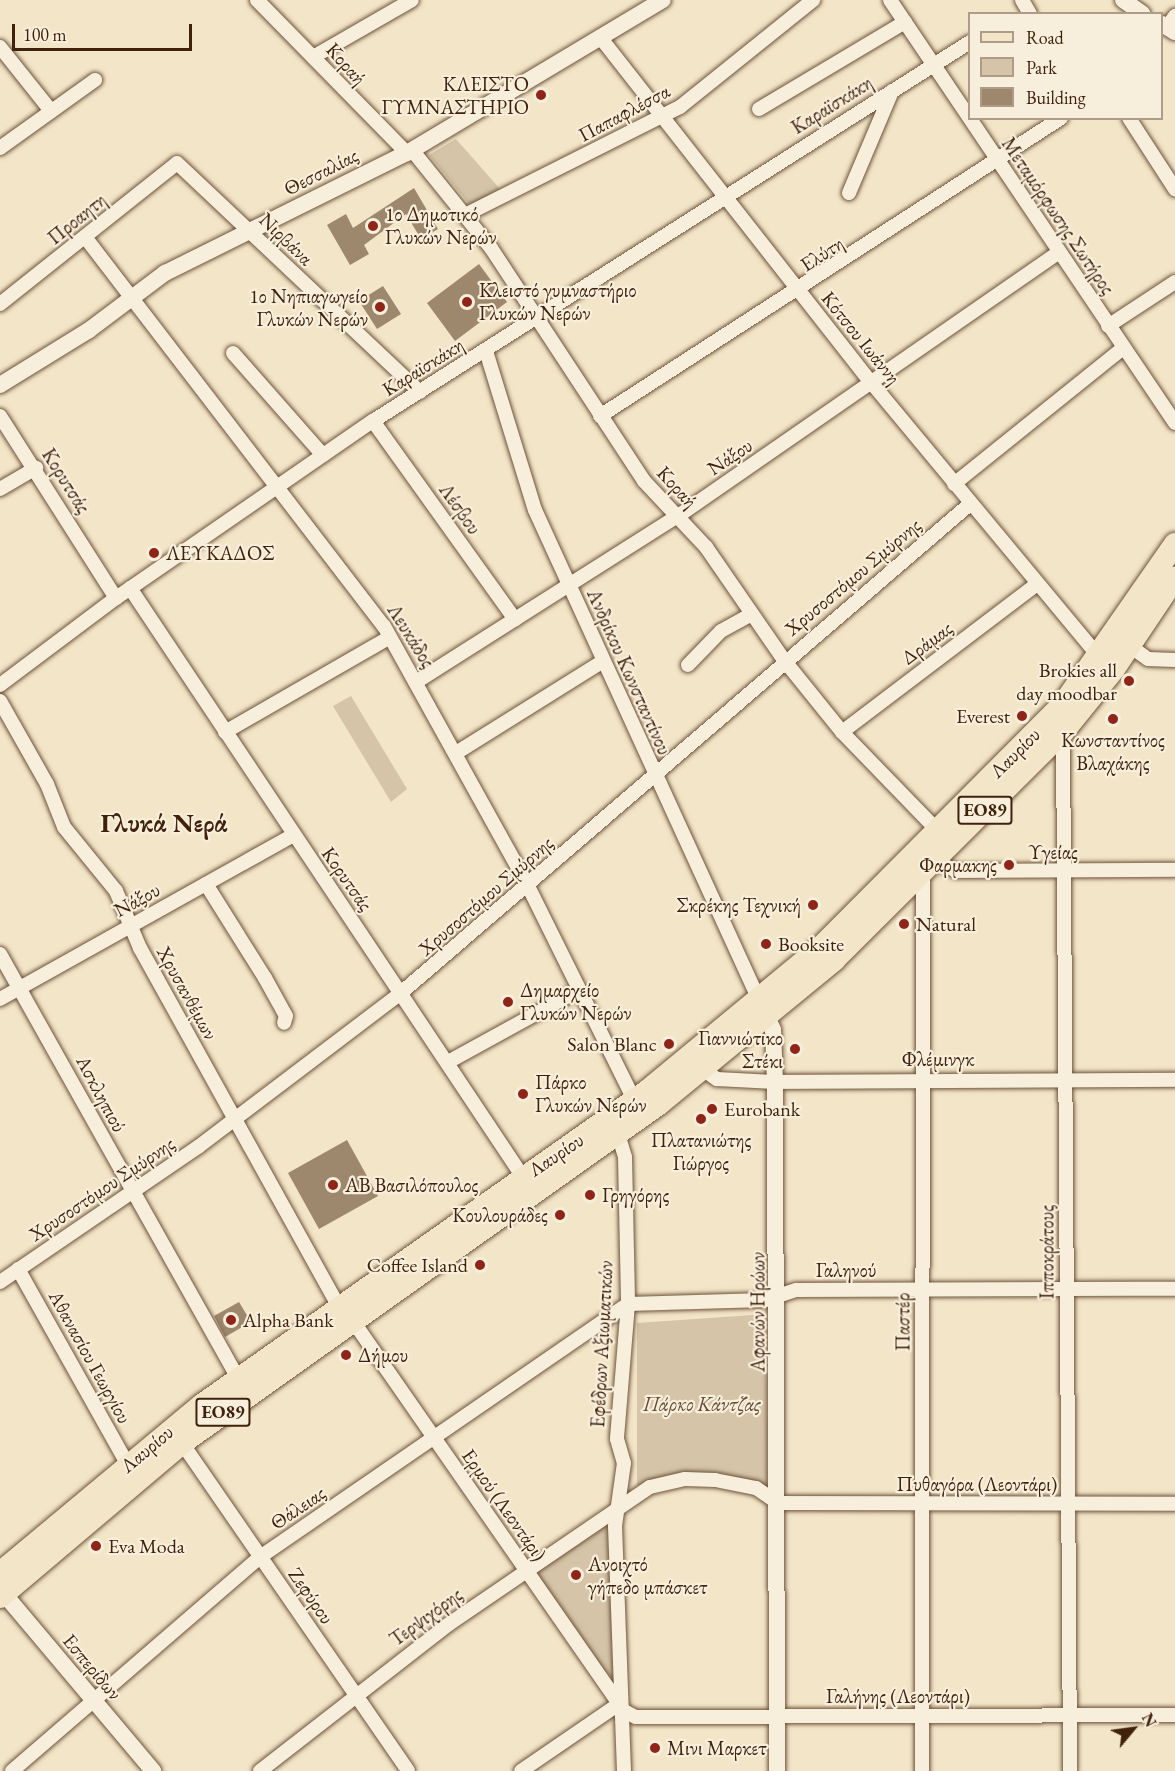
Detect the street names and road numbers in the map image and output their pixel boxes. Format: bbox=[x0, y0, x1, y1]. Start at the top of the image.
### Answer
street label: Κοραή bbox=[321, 38, 371, 90]
street label: Καραϊσκάκη bbox=[787, 71, 877, 139]
street label: Παπαφλέσσα bbox=[574, 79, 674, 147]
street label: Μεταμόρφωσης Σωτήρος bbox=[996, 133, 1120, 299]
street label: Θεσσαλίας bbox=[280, 143, 362, 201]
street label: Προαητη bbox=[43, 188, 111, 250]
street label: Νιρβάνα bbox=[254, 208, 318, 270]
street label: Ελύτη bbox=[796, 231, 848, 277]
street label: Κότσου Ιωάννη bbox=[816, 287, 906, 389]
street label: Καραϊσκάκη bbox=[378, 333, 468, 401]
street label: Νάξου bbox=[703, 433, 757, 481]
street label: Κορυτσάς bbox=[37, 444, 95, 518]
street label: Κοραή bbox=[652, 461, 702, 513]
street label: Λέσβου bbox=[434, 479, 486, 539]
street label: Χρυσοστόμου Σμύρνης bbox=[780, 513, 926, 641]
street label: Ανδρίκου Κωνσταντίνου bbox=[582, 585, 676, 759]
street label: Λευκάδος bbox=[382, 600, 440, 672]
street label: Δράμας bbox=[897, 616, 957, 670]
street label: Λαυρίου bbox=[985, 723, 1045, 783]
road number: ΕΟ89 bbox=[956, 795, 1014, 825]
street label: Χρυσοστόμου Σμύρνης bbox=[414, 831, 558, 961]
street label: Υγείας bbox=[1028, 840, 1078, 864]
street label: Κορυτσάς bbox=[316, 842, 378, 916]
street label: Νάξου bbox=[110, 878, 164, 922]
street label: Χρυσανθέμων bbox=[151, 942, 223, 1044]
street label: Φλέμινγκ bbox=[902, 1047, 974, 1071]
street label: Ασκληπιού bbox=[71, 1052, 131, 1136]
street label: Λαυρίου bbox=[524, 1128, 588, 1182]
street label: Χρυσοστόμου Σμύρνης bbox=[25, 1131, 179, 1247]
street label: Ιπποκράτους bbox=[1035, 1205, 1059, 1299]
street label: Αφανών Ηρώων bbox=[746, 1252, 770, 1372]
street label: Γαληνού bbox=[816, 1258, 876, 1282]
street label: Εφέδρων Αξιωματικών bbox=[586, 1260, 618, 1428]
street label: Αθανασίου Γεωργίου bbox=[44, 1286, 136, 1428]
street label: Παστέρ bbox=[891, 1293, 915, 1351]
road number: ΕΟ89 bbox=[194, 1397, 252, 1427]
street label: Λαυρίου bbox=[116, 1420, 178, 1478]
street label: Ερμού (Λεοντάρι) bbox=[457, 1444, 551, 1566]
street label: Πυθαγόρα (Λεοντάρι) bbox=[897, 1472, 1057, 1496]
street label: Θάλειας bbox=[266, 1481, 330, 1535]
street label: Ζεφύρου bbox=[283, 1563, 339, 1629]
street label: Τερψιχόρης bbox=[385, 1583, 467, 1651]
street label: Εσπερίδων bbox=[57, 1629, 127, 1705]
street label: Γαλήνης (Λεοντάρι) bbox=[826, 1684, 970, 1708]

